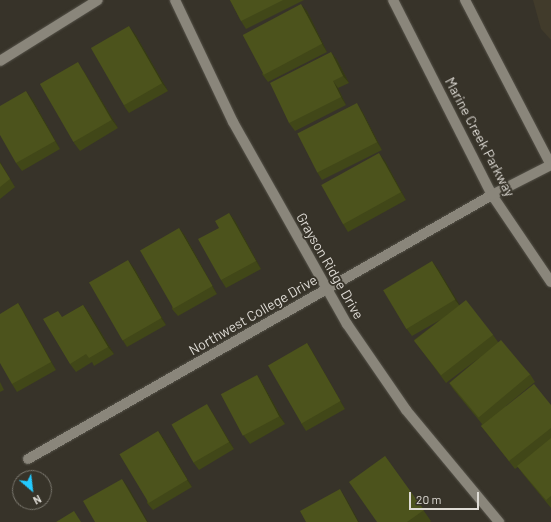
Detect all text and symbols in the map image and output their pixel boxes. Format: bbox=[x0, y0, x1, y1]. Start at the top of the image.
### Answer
street label: Marine Creek Parkway bbox=[441, 74, 519, 200]
street label: Grayson Ridge Drive bbox=[293, 210, 367, 322]
street label: Northwest College Drive bbox=[186, 271, 320, 359]
north arrow bbox=[12, 470, 52, 510]
scale bar bbox=[411, 484, 481, 510]
text: 20 m bbox=[416, 492, 442, 506]
text: N bbox=[31, 493, 44, 508]

